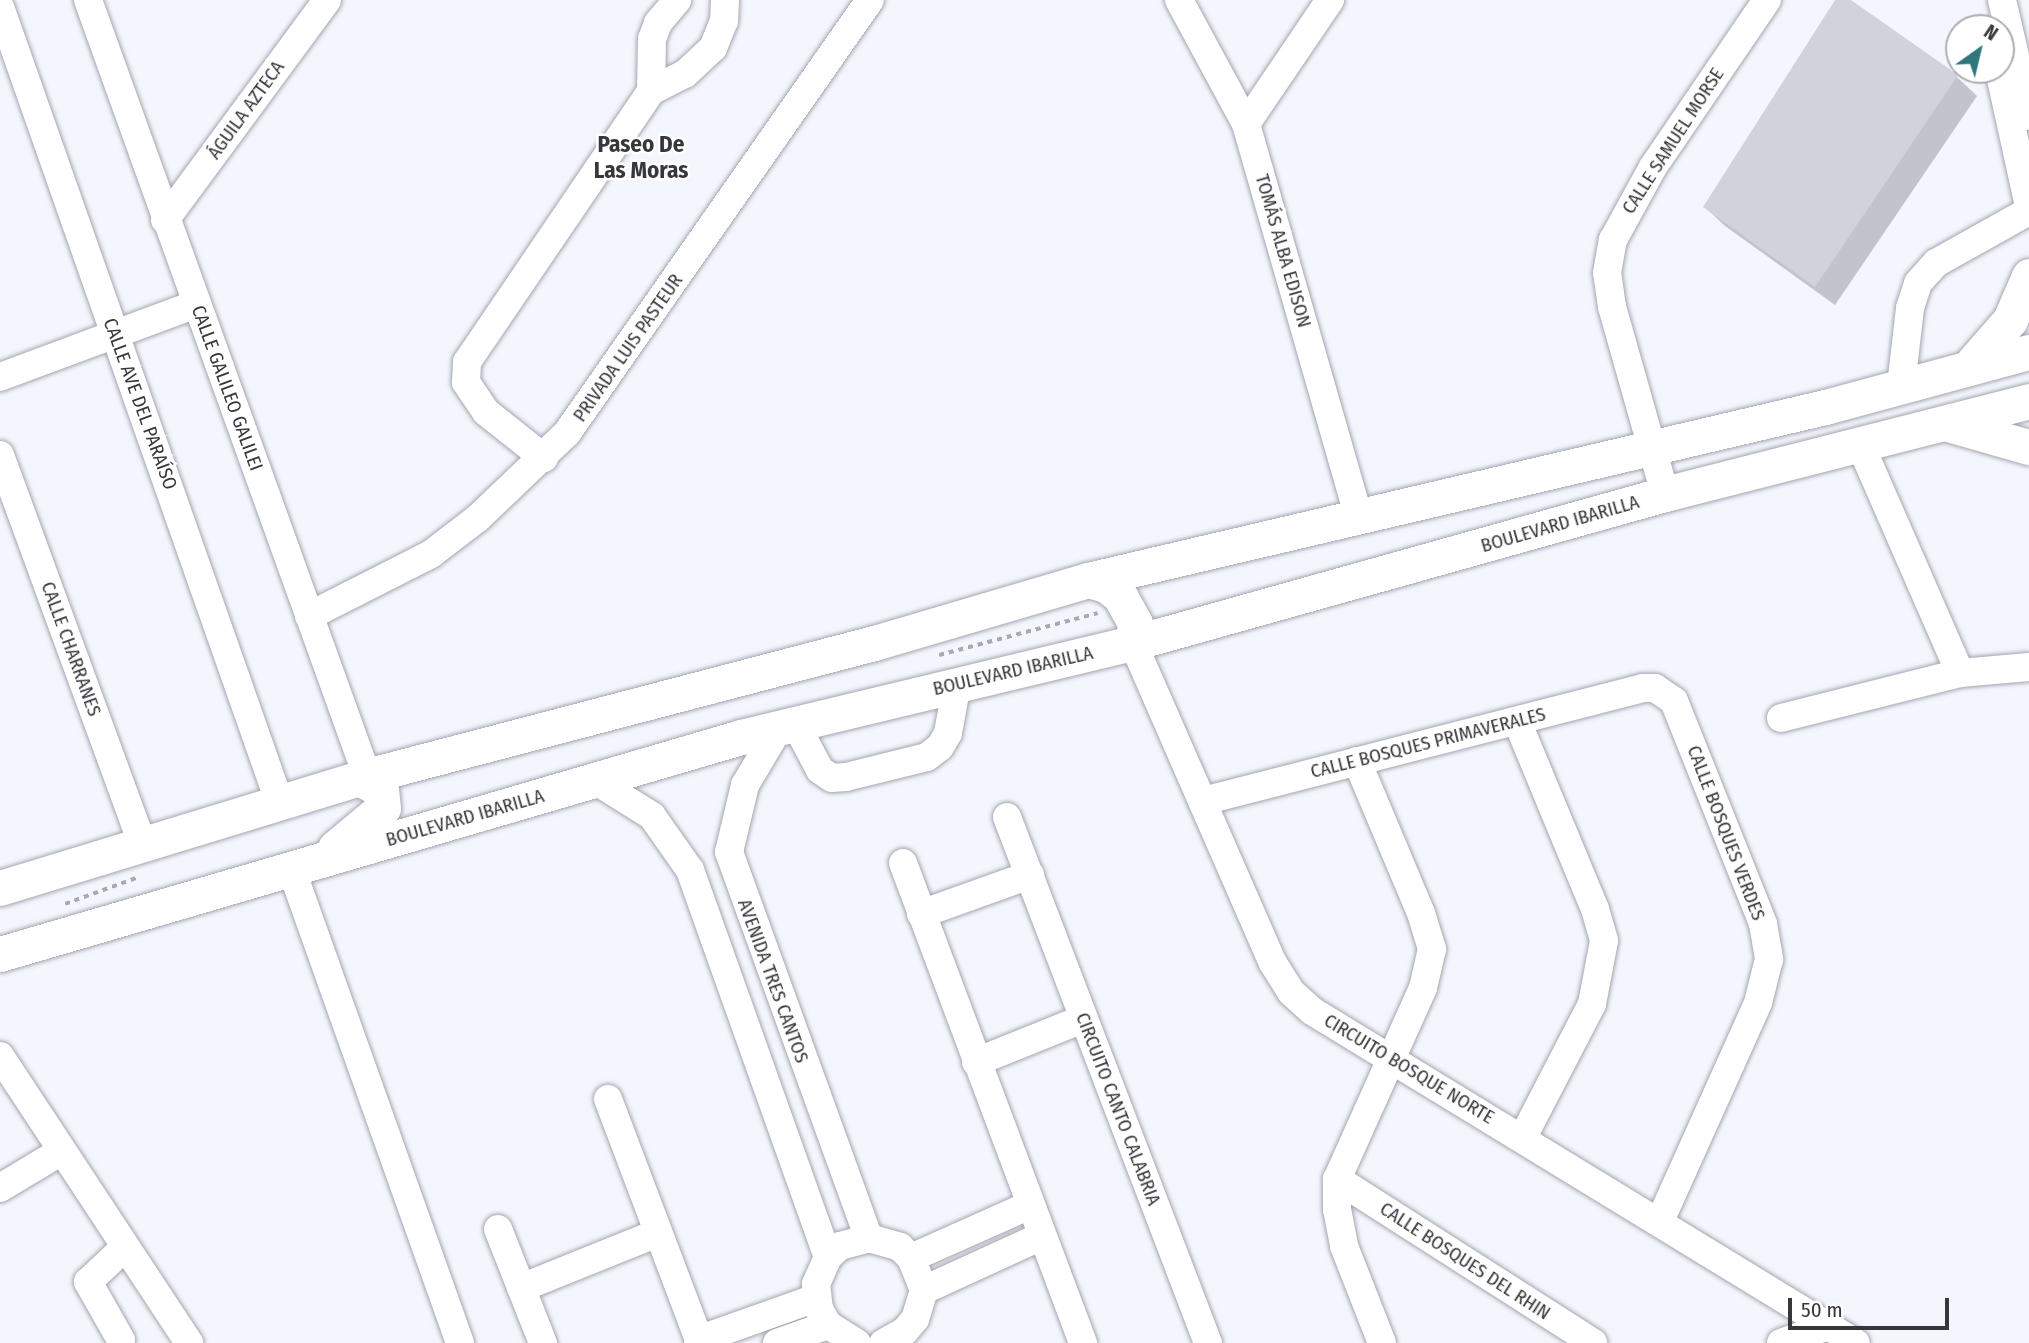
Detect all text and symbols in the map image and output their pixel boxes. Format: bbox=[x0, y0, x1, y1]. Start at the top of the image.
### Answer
north arrow bbox=[1945, 14, 2015, 84]
text: N bbox=[1980, 20, 2002, 46]
street label: ÁGUILA AZTECA bbox=[203, 56, 289, 164]
street label: CALLE SAMUEL MORSE bbox=[1617, 64, 1729, 218]
district label: Paseo De Las Moras bbox=[594, 130, 688, 184]
street label: TOMÁS ALBA EDISON bbox=[1250, 172, 1316, 330]
street label: PRIVADA LUIS PASTEUR bbox=[568, 270, 688, 426]
street label: CALLE GALILEO GALILEI bbox=[186, 302, 268, 474]
street label: CALLE AVE DEL PARAÍSO bbox=[98, 315, 182, 493]
street label: BOULEVARD IBARILLA bbox=[1478, 491, 1642, 557]
street label: CALLE CHARRANES bbox=[36, 579, 106, 719]
street label: BOULEVARD IBARILLA bbox=[931, 642, 1095, 700]
street label: CALLE BOSQUES PRIMAVERALES bbox=[1308, 703, 1548, 783]
street label: CALLE BOSQUES VERDES bbox=[1682, 742, 1770, 924]
street label: BOULEVARD IBARILLA bbox=[383, 785, 547, 851]
street label: AVENIDA TRES CANTOS bbox=[733, 896, 813, 1066]
street label: CIRCUITO CANTO CALABRIA bbox=[1071, 1009, 1165, 1209]
street label: CIRCUITO BOSQUE NORTE bbox=[1320, 1009, 1498, 1129]
street label: CALLE BOSQUES DEL RHIN bbox=[1376, 1197, 1554, 1325]
scale bar bbox=[1791, 1284, 1952, 1328]
text: 50 m bbox=[1801, 1297, 1843, 1323]

